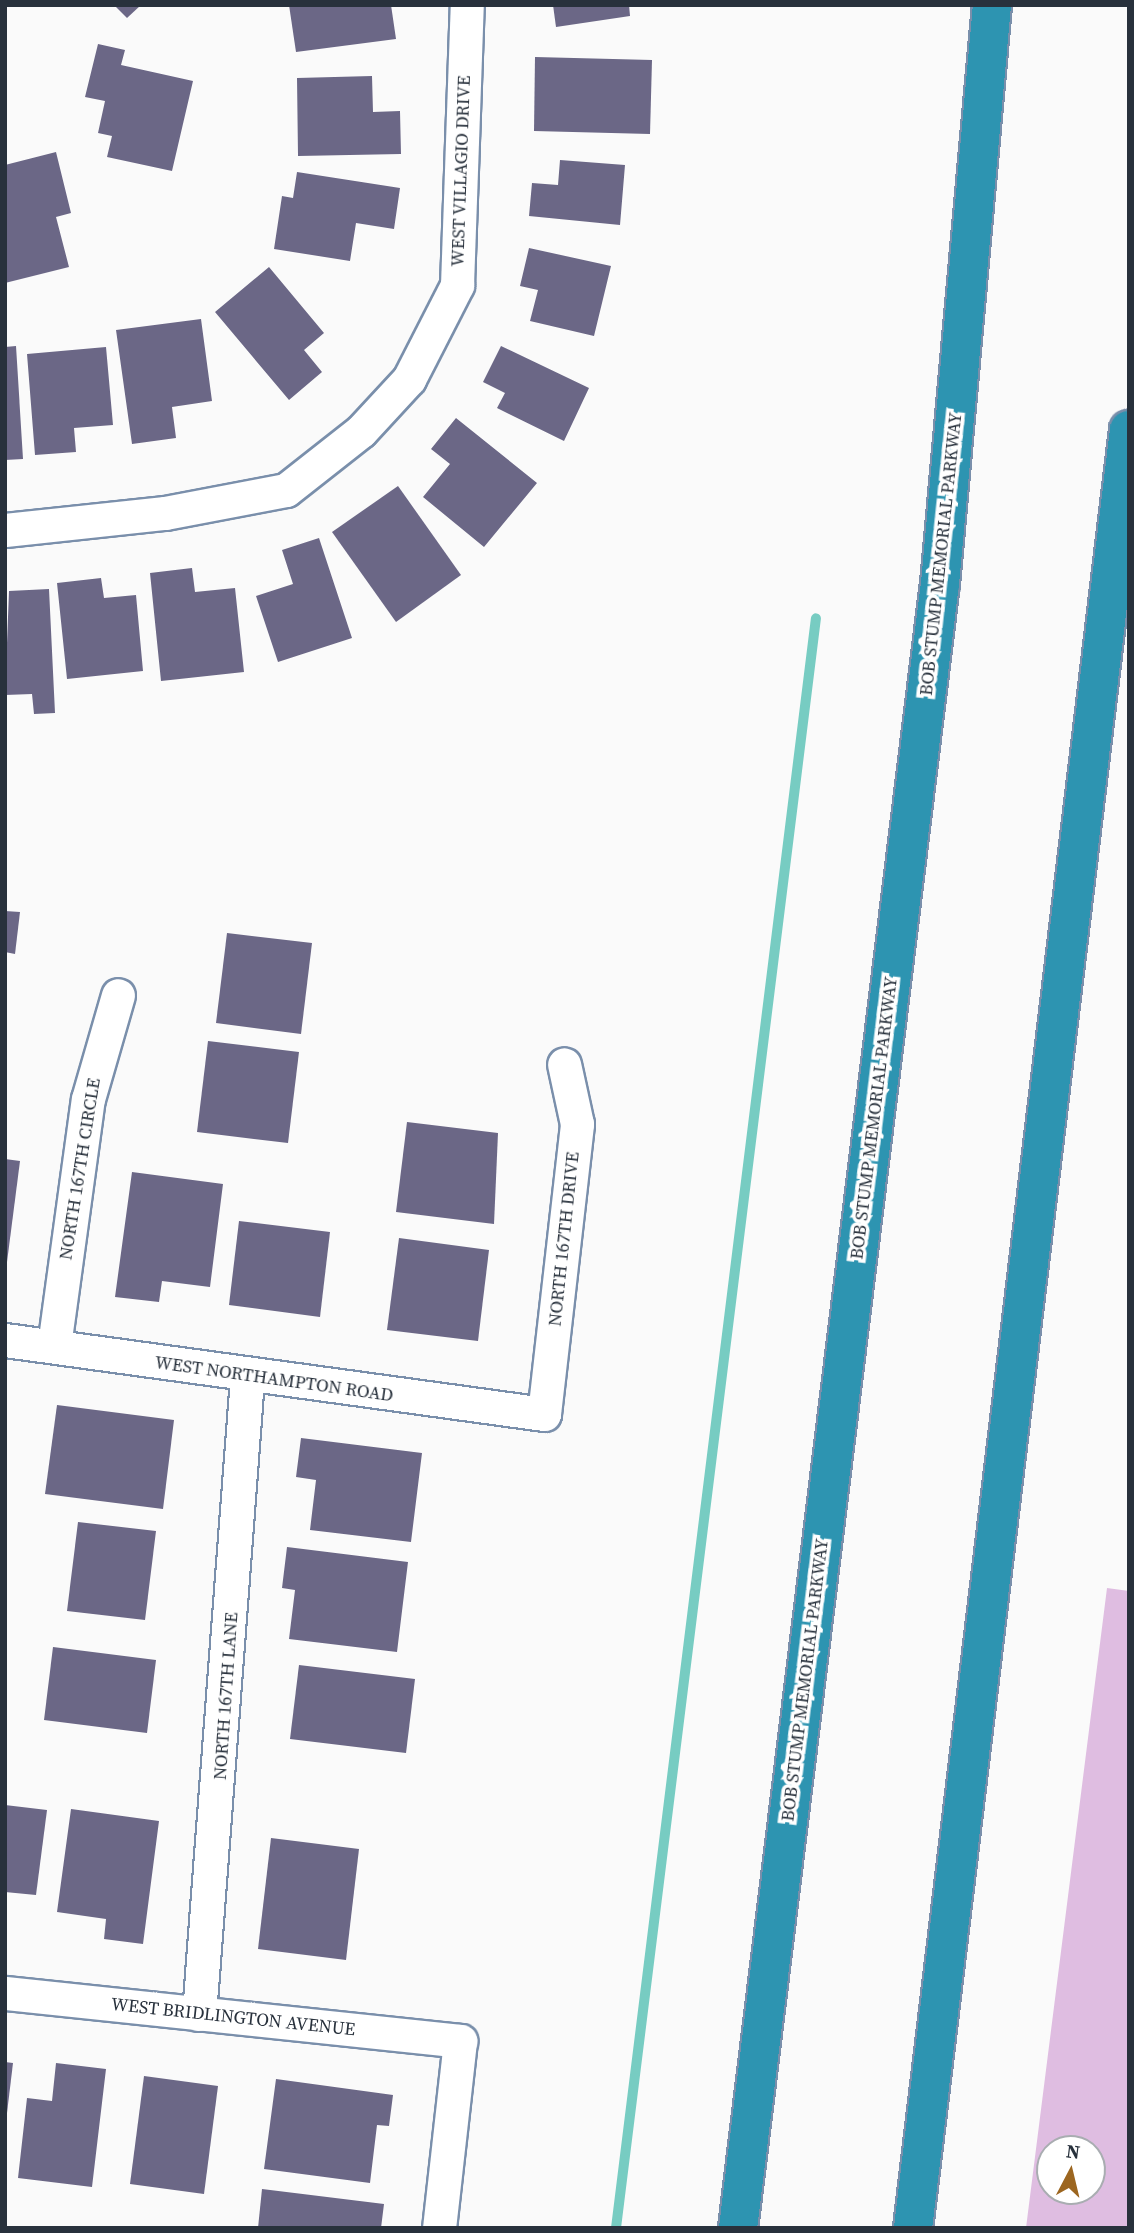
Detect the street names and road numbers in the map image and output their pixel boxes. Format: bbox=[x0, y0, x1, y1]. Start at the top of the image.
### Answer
street label: WEST VILLAGIO DRIVE bbox=[447, 75, 475, 267]
street label: BOB STUMP MEMORIAL PARKWAY bbox=[915, 411, 967, 697]
street label: BOB STUMP MEMORIAL PARKWAY bbox=[846, 975, 902, 1261]
street label: NORTH 167TH CIRCLE bbox=[55, 1077, 105, 1261]
street label: NORTH 167TH DRIVE bbox=[544, 1151, 584, 1327]
street label: WEST NORTHAMPTON ROAD bbox=[153, 1352, 395, 1406]
street label: BOB STUMP MEMORIAL PARKWAY bbox=[777, 1537, 833, 1823]
street label: NORTH 167TH LANE bbox=[209, 1611, 243, 1781]
street label: WEST BRIDLINGTON AVENUE bbox=[110, 1993, 356, 2041]

